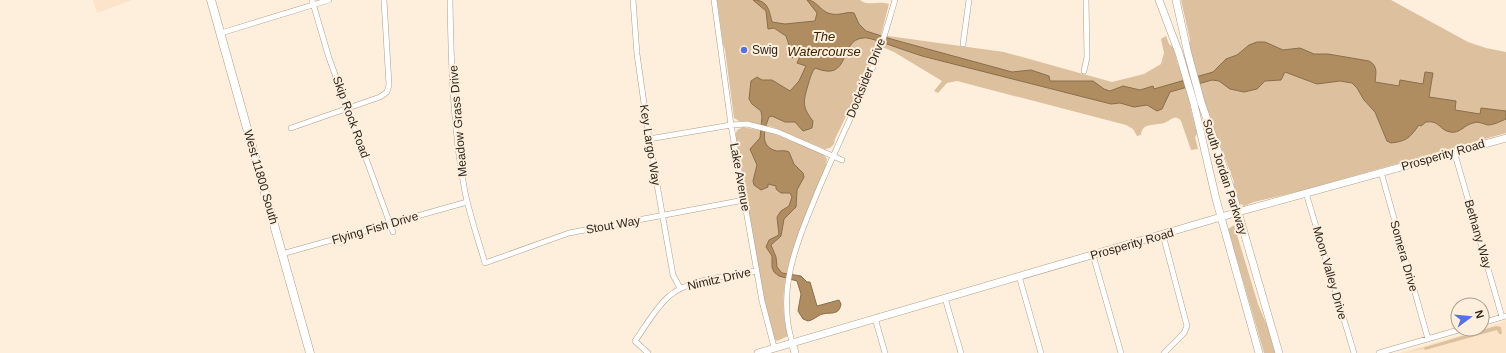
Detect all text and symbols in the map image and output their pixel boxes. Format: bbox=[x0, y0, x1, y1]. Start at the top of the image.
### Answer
water label: The Watercourse bbox=[787, 29, 861, 59]
street label: Docksider Drive bbox=[844, 36, 888, 120]
place label: Swig bbox=[752, 43, 778, 57]
marker: Swig bbox=[739, 45, 749, 55]
street label: Meadow Grass Drive bbox=[446, 64, 470, 177]
street label: Skip Rock Road bbox=[330, 74, 372, 160]
street label: Key Largo Way bbox=[637, 104, 663, 186]
street label: South Jordan Parkway bbox=[1200, 117, 1250, 237]
street label: West 11800 South bbox=[241, 128, 281, 226]
street label: Prosperity Road bbox=[1400, 136, 1486, 174]
street label: Lake Avenue bbox=[727, 142, 753, 213]
street label: Bethany Way bbox=[1461, 198, 1495, 270]
street label: Flying Fish Drive bbox=[330, 209, 420, 247]
street label: Stout Way bbox=[585, 213, 641, 237]
street label: Somera Drive bbox=[1387, 219, 1421, 293]
street label: Prosperity Road bbox=[1089, 225, 1175, 263]
street label: Moon Valley Drive bbox=[1310, 225, 1350, 322]
street label: Nimitz Drive bbox=[686, 265, 752, 293]
north arrow bbox=[1450, 297, 1490, 337]
text: N bbox=[1473, 309, 1486, 320]

